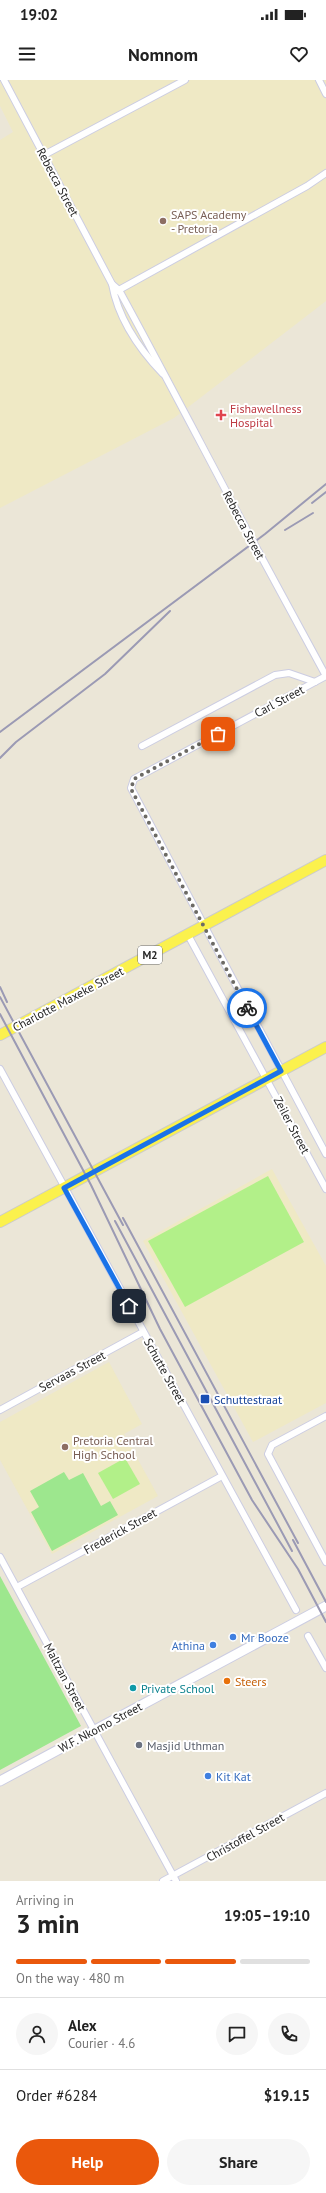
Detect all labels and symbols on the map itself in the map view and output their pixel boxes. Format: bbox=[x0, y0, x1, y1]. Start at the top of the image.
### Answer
street label: Rebecca Street bbox=[34, 145, 82, 219]
place label: SAPS Academy - Pretoria bbox=[171, 207, 247, 236]
marker: SAPS Academy - Pretoria bbox=[158, 216, 168, 226]
place label: Fishawellness Hospital bbox=[230, 401, 302, 430]
marker: Fishawellness Hospital bbox=[215, 409, 227, 421]
street label: Rebecca Street bbox=[220, 488, 268, 562]
street label: Carl Street bbox=[252, 682, 306, 720]
pin bbox=[201, 717, 235, 751]
road number: M2 bbox=[138, 946, 162, 964]
street label: Charlotte Maxeke Street bbox=[10, 963, 126, 1035]
courier bbox=[227, 988, 267, 1028]
street label: Zeiler Street bbox=[271, 1094, 313, 1156]
pin bbox=[112, 1289, 146, 1323]
street label: Schutte Street bbox=[141, 1336, 189, 1406]
street label: Servaas Street bbox=[36, 1347, 108, 1395]
place label: Schuttestraat bbox=[214, 1392, 282, 1407]
marker: Schuttestraat bbox=[199, 1393, 211, 1405]
place label: Pretoria Central High School bbox=[73, 1433, 153, 1462]
marker: Pretoria Central High School bbox=[60, 1442, 70, 1452]
street label: Frederick Street bbox=[81, 1505, 159, 1557]
place label: Mr Booze bbox=[241, 1630, 289, 1645]
marker: Mr Booze bbox=[228, 1632, 238, 1642]
place label: Athina bbox=[172, 1638, 205, 1653]
street label: Maltzan Street bbox=[41, 1640, 89, 1714]
marker: Athina bbox=[208, 1640, 218, 1650]
place label: Steers bbox=[235, 1674, 267, 1689]
marker: Steers bbox=[222, 1676, 232, 1686]
place label: Private School bbox=[141, 1681, 215, 1696]
marker: Private School bbox=[128, 1683, 138, 1693]
street label: W.F. Nkomo Street bbox=[56, 1699, 144, 1755]
place label: Masjid Uthman bbox=[147, 1738, 224, 1753]
marker: Masjid Uthman bbox=[134, 1740, 144, 1750]
place label: Kit Kat bbox=[216, 1769, 251, 1784]
marker: Kit Kat bbox=[203, 1771, 213, 1781]
street label: Christoffel Street bbox=[203, 1809, 287, 1865]

